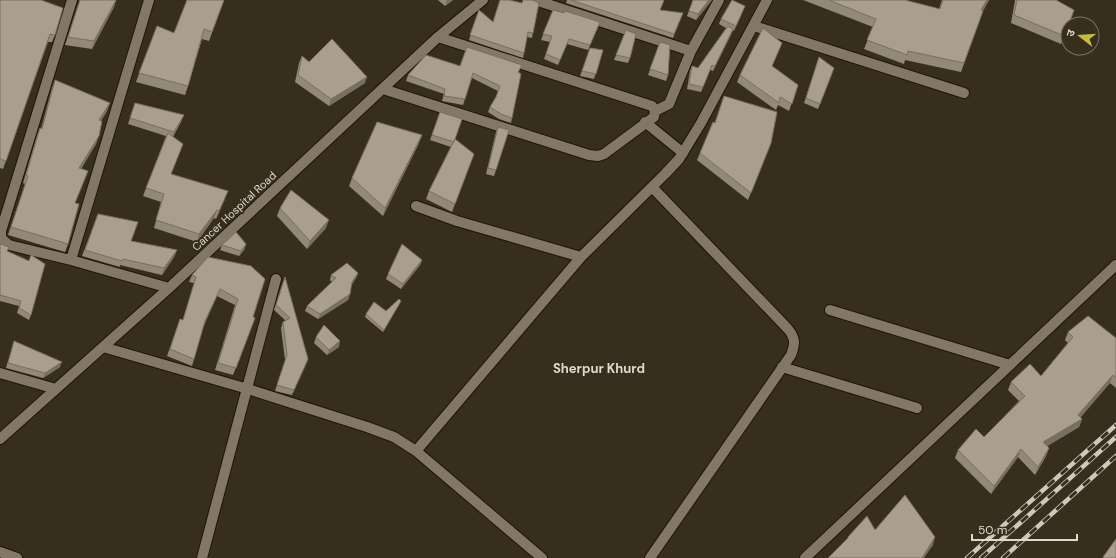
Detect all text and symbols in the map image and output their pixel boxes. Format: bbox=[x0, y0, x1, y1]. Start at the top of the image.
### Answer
north arrow bbox=[1060, 16, 1100, 56]
text: उ bbox=[1063, 27, 1078, 38]
street label: Cancer Hospital Road bbox=[189, 168, 279, 254]
district label: Sherpur Khurd bbox=[553, 360, 645, 377]
scale bar bbox=[972, 516, 1077, 542]
text: 50 m bbox=[978, 522, 1007, 538]

